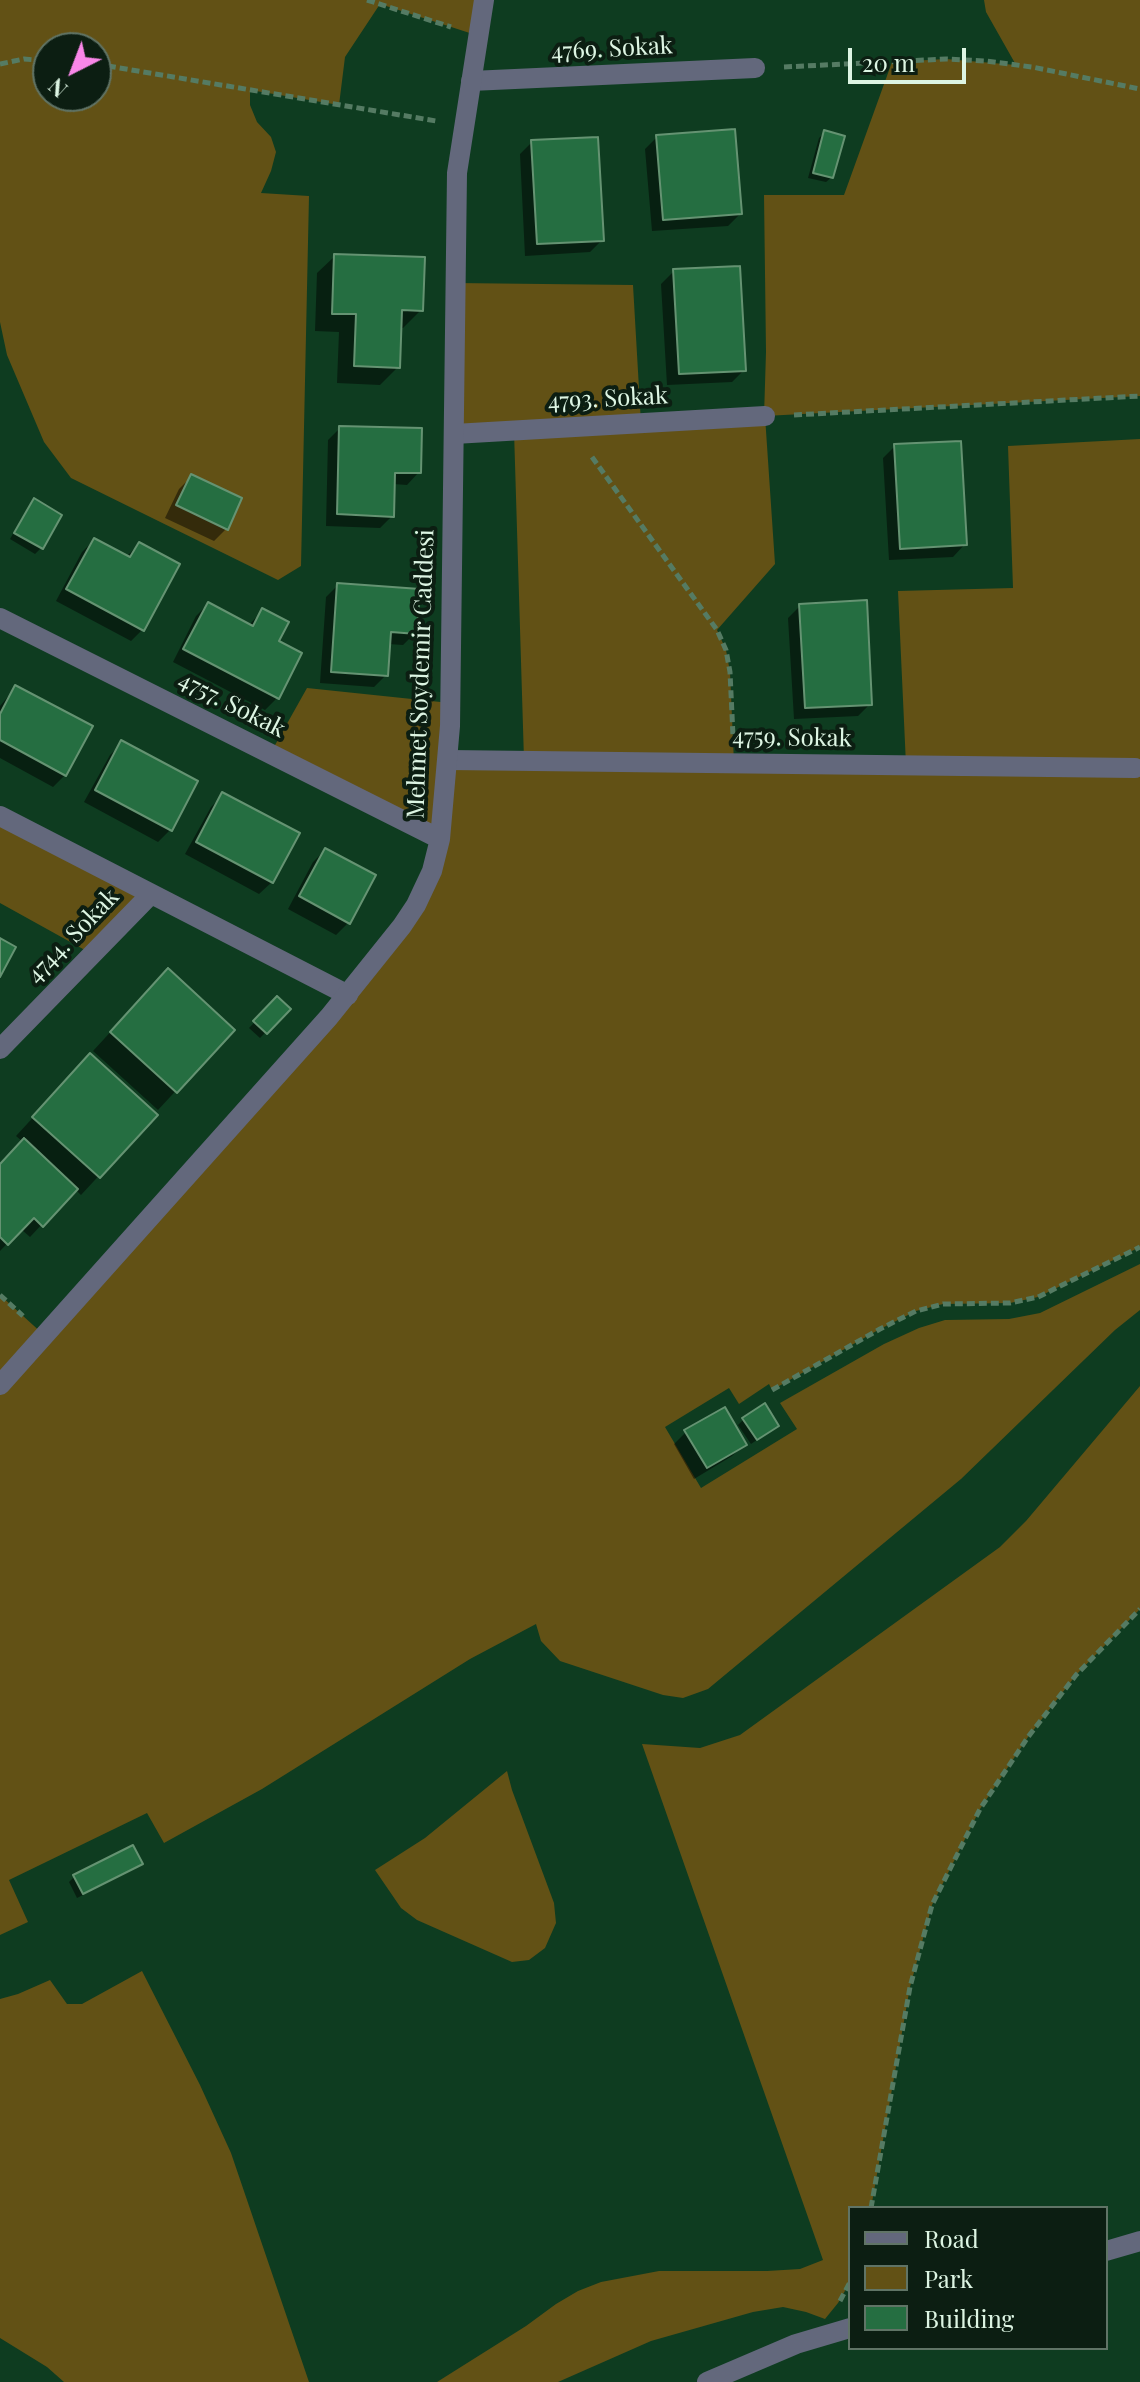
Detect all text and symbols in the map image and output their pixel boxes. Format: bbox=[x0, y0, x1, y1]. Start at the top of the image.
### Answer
street label: 4769. Sokak bbox=[550, 31, 674, 67]
north arrow bbox=[32, 32, 112, 112]
scale bar bbox=[852, 32, 970, 82]
text: 20 m bbox=[862, 46, 915, 78]
text: N bbox=[41, 72, 73, 105]
street label: 4793. Sokak bbox=[547, 381, 669, 417]
street label: Mehmet Soydemir Caddesi bbox=[402, 529, 440, 819]
street label: 4757. Sokak bbox=[174, 666, 290, 744]
street label: 4759. Sokak bbox=[732, 723, 852, 753]
street label: 4744. Sokak bbox=[21, 883, 125, 989]
legend bbox=[848, 2206, 1108, 2350]
text: Road bbox=[924, 2222, 979, 2254]
text: Park bbox=[924, 2262, 973, 2294]
text: Building bbox=[924, 2302, 1014, 2334]

